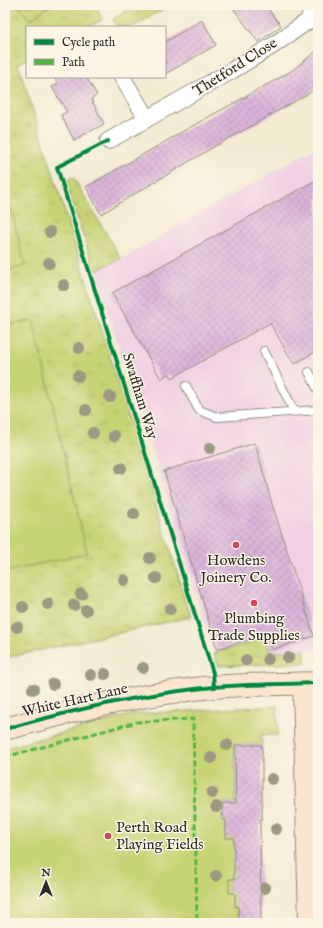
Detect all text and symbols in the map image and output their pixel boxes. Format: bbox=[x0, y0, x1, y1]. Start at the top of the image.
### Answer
legend bbox=[26, 26, 166, 78]
street label: Thetford Close bbox=[189, 33, 281, 101]
text: Cycle path bbox=[62, 35, 116, 51]
text: Path bbox=[62, 55, 85, 70]
street label: Swaffham Way bbox=[118, 351, 162, 442]
marker: Howdens Joinery Co. bbox=[231, 540, 241, 550]
place label: Howdens Joinery Co. bbox=[199, 551, 271, 587]
marker: Plumbing Trade Supplies bbox=[249, 598, 259, 608]
place label: Plumbing Trade Supplies bbox=[208, 609, 300, 645]
street label: White Hart Lane bbox=[20, 679, 130, 721]
place label: Perth Road Playing Fields bbox=[116, 818, 204, 854]
marker: Perth Road Playing Fields bbox=[103, 831, 113, 841]
north arrow bbox=[26, 862, 66, 902]
text: N bbox=[40, 866, 51, 880]

